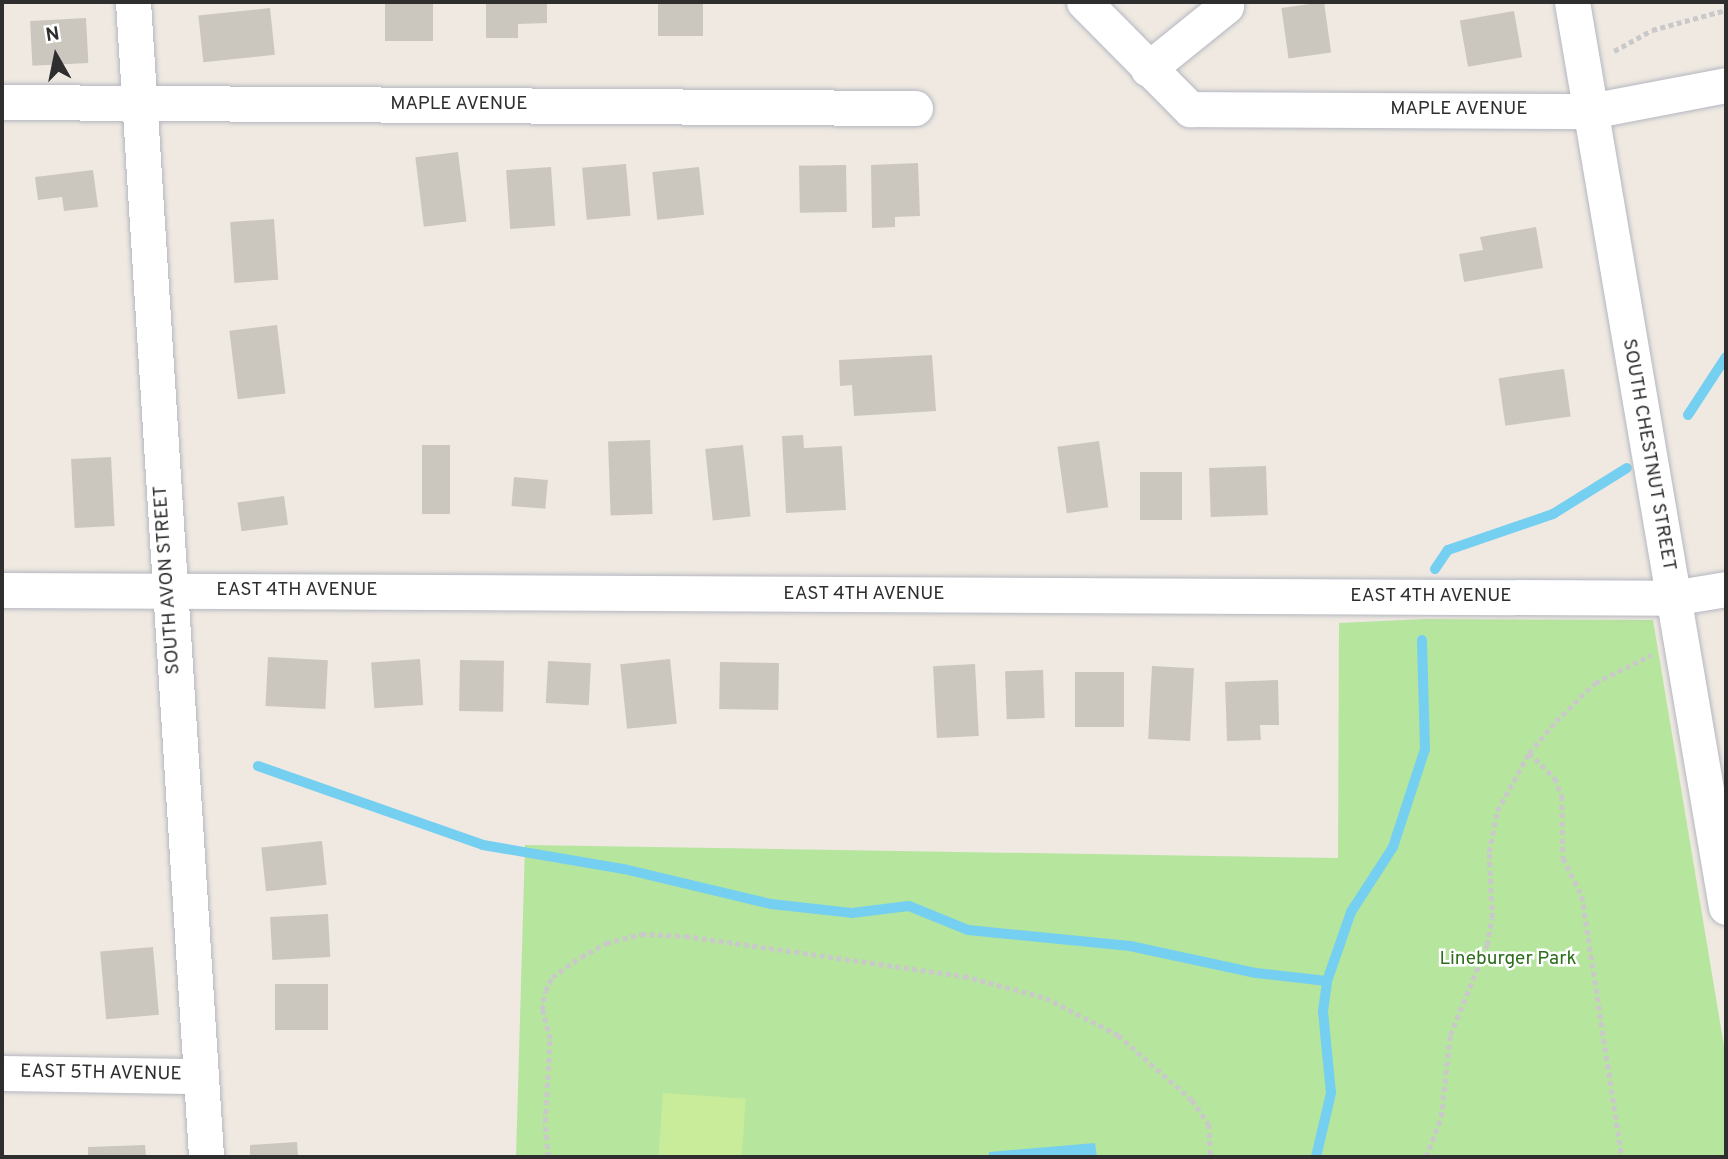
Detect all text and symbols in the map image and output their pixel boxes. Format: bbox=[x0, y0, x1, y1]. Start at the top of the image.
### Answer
north arrow bbox=[21, 21, 91, 91]
text: N bbox=[44, 22, 61, 48]
street label: MAPLE AVENUE bbox=[390, 94, 528, 116]
street label: MAPLE AVENUE bbox=[1390, 99, 1528, 121]
street label: SOUTH CHESTNUT STREET bbox=[1616, 337, 1680, 573]
street label: SOUTH AVON STREET bbox=[150, 484, 186, 676]
street label: EAST 4TH AVENUE bbox=[215, 580, 379, 602]
street label: EAST 4TH AVENUE bbox=[782, 584, 946, 606]
street label: EAST 4TH AVENUE bbox=[1349, 586, 1513, 608]
park label: Lineburger Park bbox=[1439, 949, 1577, 971]
street label: EAST 5TH AVENUE bbox=[19, 1061, 183, 1087]

